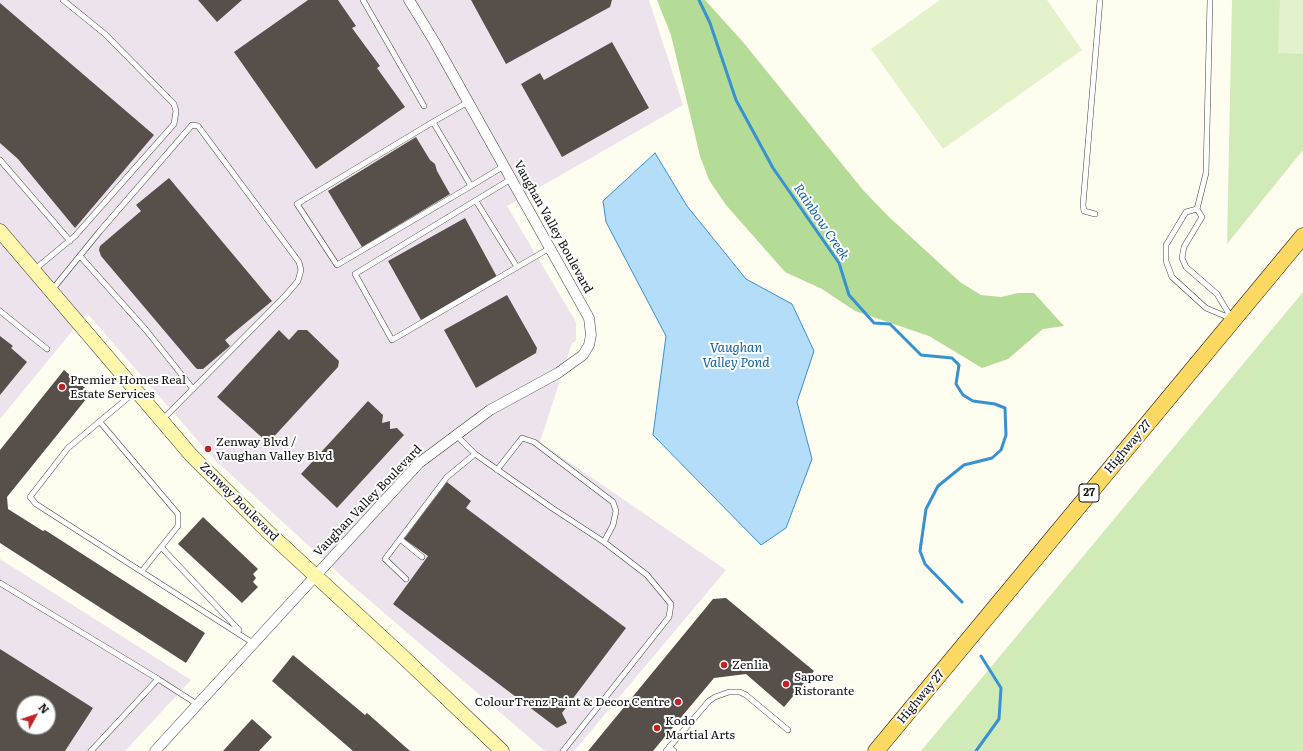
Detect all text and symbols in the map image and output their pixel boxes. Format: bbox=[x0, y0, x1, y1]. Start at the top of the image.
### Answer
street label: Vaughan Valley Boulevard bbox=[510, 158, 596, 296]
water label: Rainbow Creek bbox=[790, 181, 852, 263]
water label: Vaughan Valley Pond bbox=[702, 340, 770, 371]
place label: Premier Homes Real Estate Services bbox=[70, 373, 186, 401]
marker: Premier Homes Real Estate Services bbox=[57, 382, 67, 392]
street label: Highway 27 bbox=[1101, 417, 1155, 477]
place label: Zenway Blvd / Vaughan Valley Blvd bbox=[216, 435, 333, 463]
street label: Vaughan Valley Boulevard bbox=[311, 442, 425, 560]
marker: Zenway Blvd / Vaughan Valley Blvd bbox=[203, 444, 213, 454]
street label: Zenway Boulevard bbox=[197, 460, 281, 544]
road number: 27 bbox=[1079, 484, 1099, 502]
place label: Zenlia bbox=[732, 658, 768, 672]
marker: Zenlia bbox=[719, 660, 729, 670]
street label: Highway 27 bbox=[894, 667, 948, 727]
place label: Sapore Ristorante bbox=[794, 670, 854, 698]
marker: Sapore Ristorante bbox=[781, 679, 791, 689]
north arrow bbox=[16, 695, 56, 735]
place label: ColourTrenz Paint & Decor Centre bbox=[475, 695, 670, 709]
marker: ColourTrenz Paint & Decor Centre bbox=[673, 697, 683, 707]
text: N bbox=[35, 699, 54, 717]
place label: Kodo Martial Arts bbox=[665, 714, 735, 742]
marker: Kodo Martial Arts bbox=[652, 723, 662, 733]

